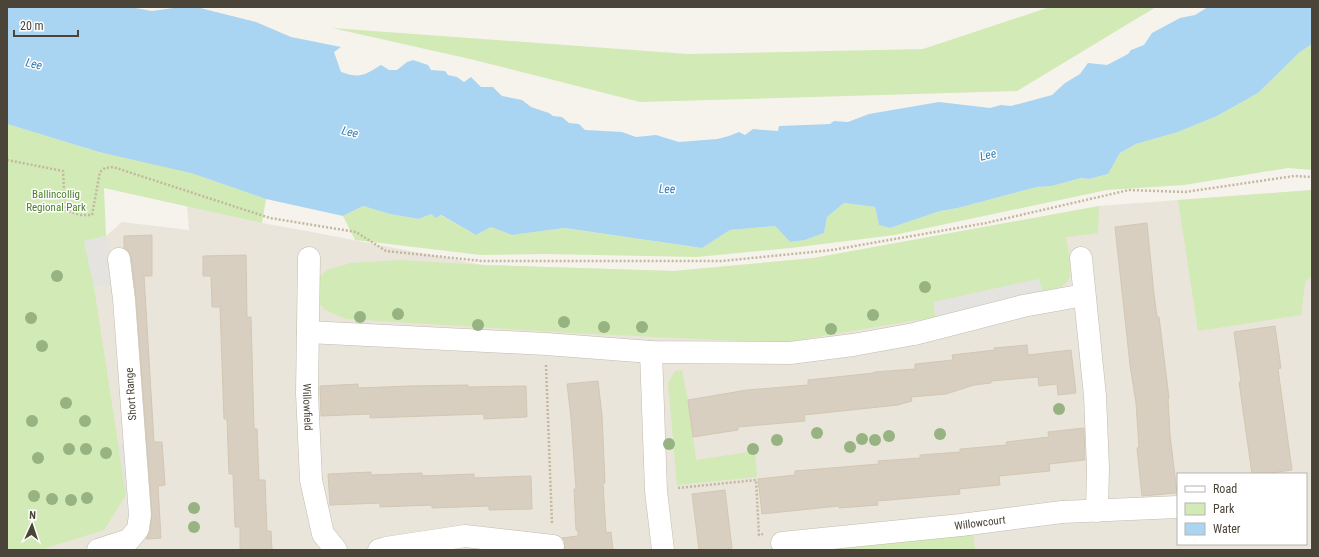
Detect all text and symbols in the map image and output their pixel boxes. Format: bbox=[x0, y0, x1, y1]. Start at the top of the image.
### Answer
scale bar bbox=[14, 12, 78, 38]
text: 20 m bbox=[20, 19, 44, 33]
water label: Lee bbox=[24, 55, 44, 73]
water label: Lee bbox=[340, 123, 360, 141]
water label: Lee bbox=[978, 146, 998, 164]
water label: Lee bbox=[659, 182, 676, 196]
park label: Ballincollig Regional Park bbox=[26, 188, 86, 214]
street label: Short Range bbox=[123, 367, 139, 421]
street label: Willowfield bbox=[300, 383, 315, 431]
legend bbox=[1177, 473, 1307, 545]
text: Road bbox=[1213, 482, 1237, 496]
text: Park bbox=[1213, 502, 1235, 516]
north arrow bbox=[12, 505, 52, 545]
text: N bbox=[29, 509, 36, 522]
street label: Willowcourt bbox=[954, 513, 1006, 532]
text: Water bbox=[1213, 522, 1241, 536]

